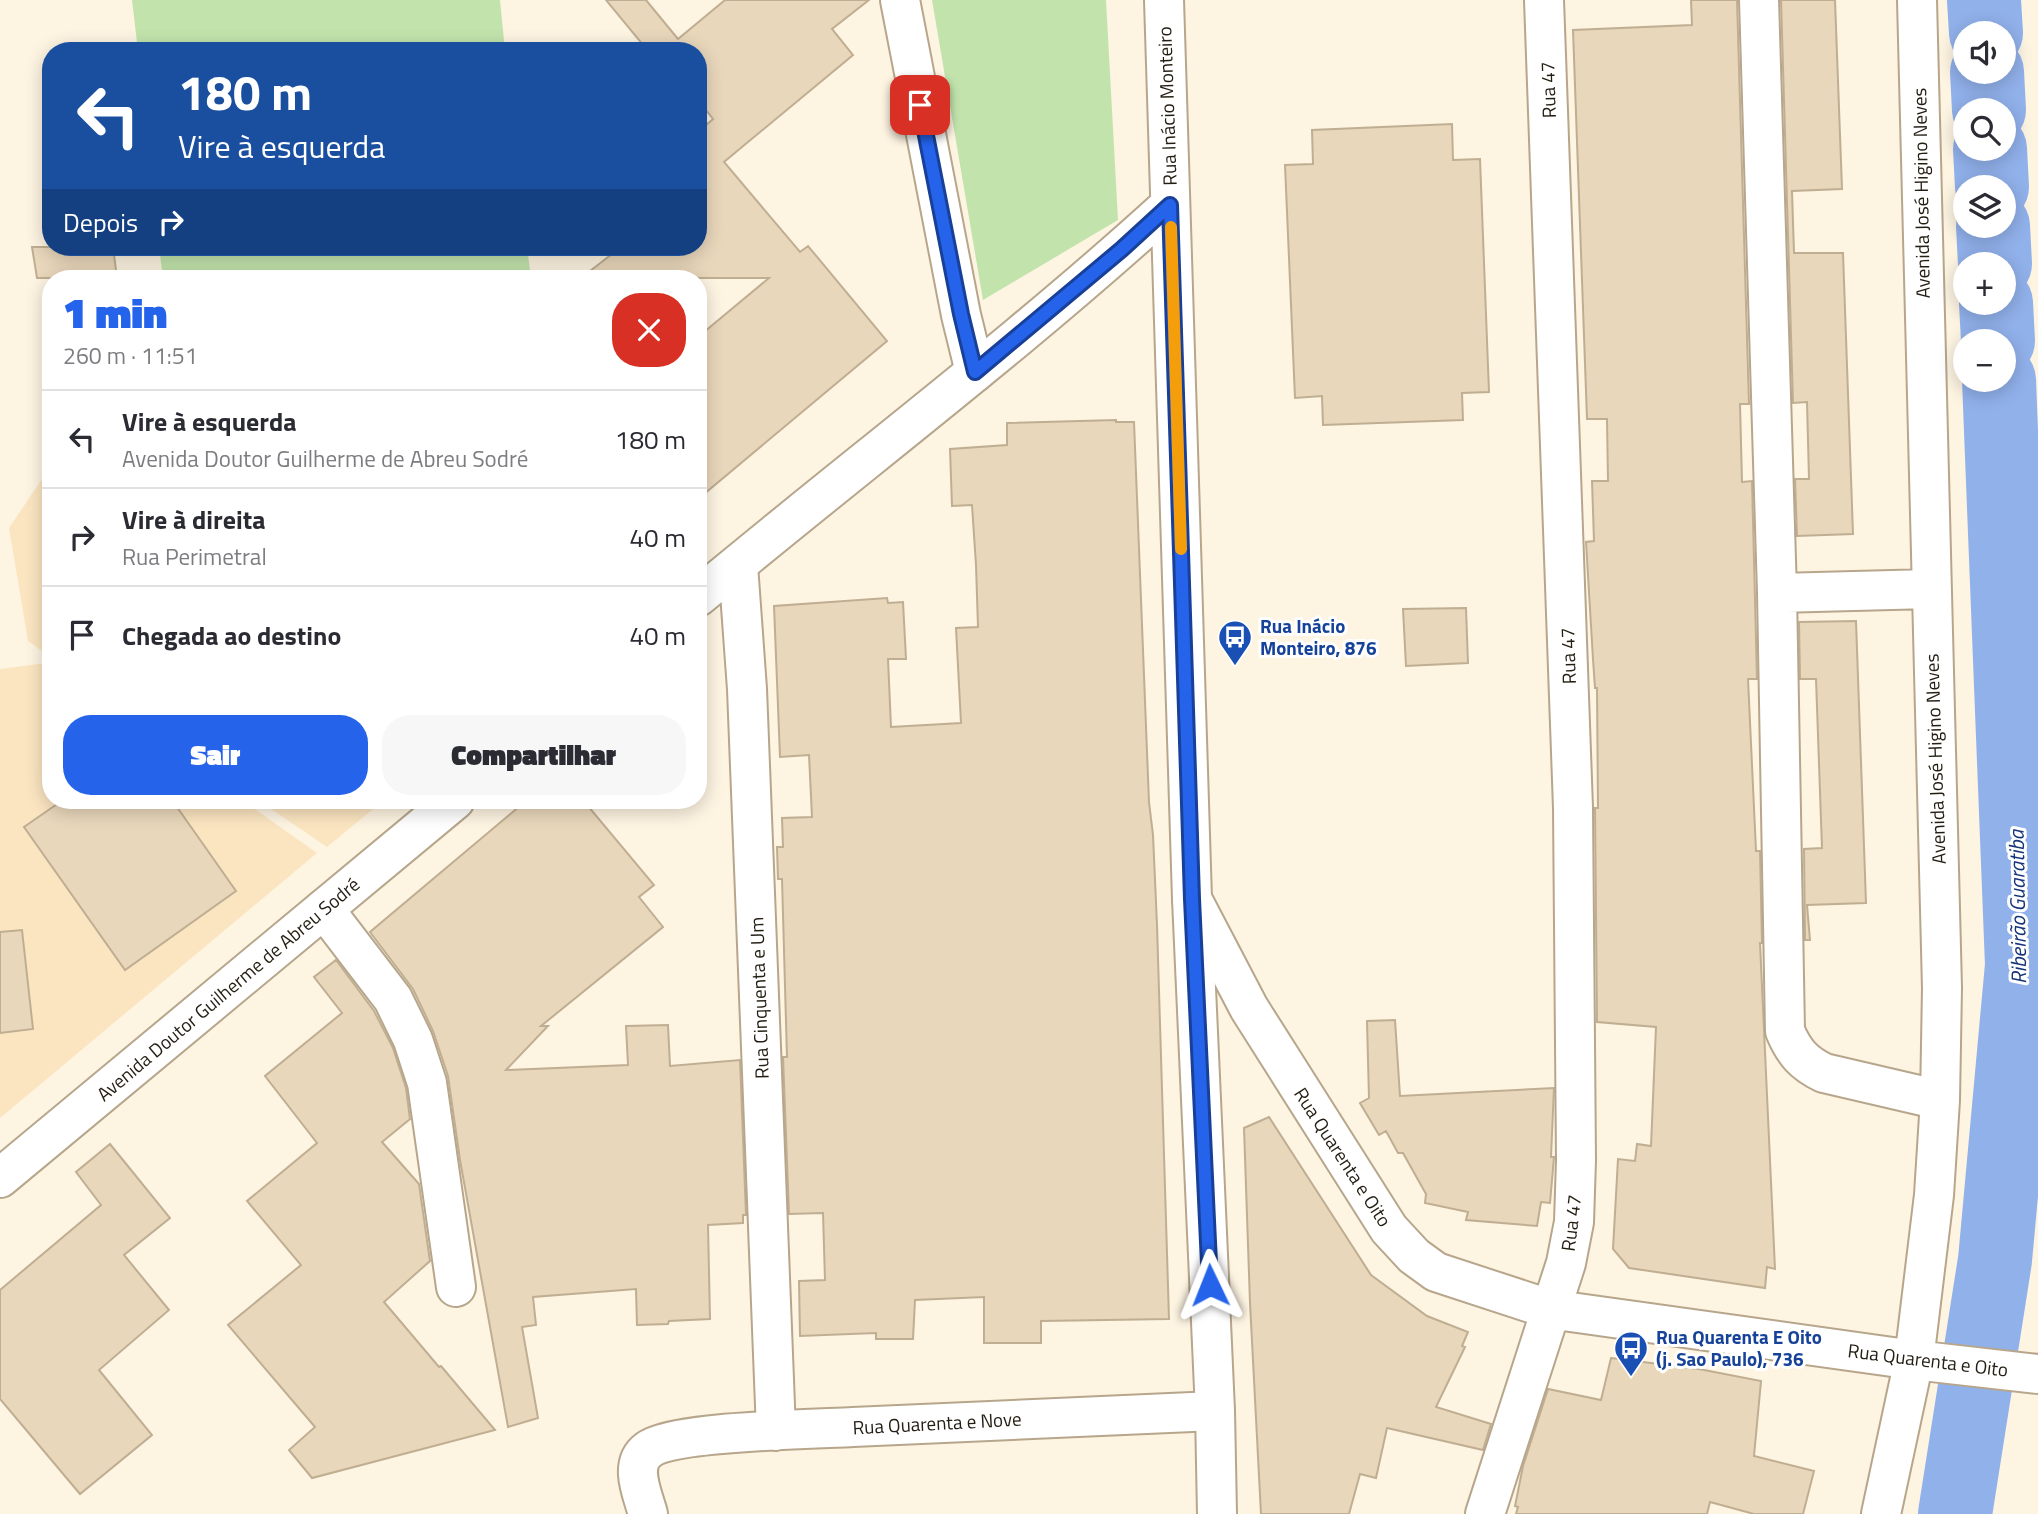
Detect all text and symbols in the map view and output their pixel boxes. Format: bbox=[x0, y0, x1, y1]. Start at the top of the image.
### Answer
map controls bbox=[1953, 21, 2016, 392]
button: sound bbox=[1953, 21, 2016, 84]
street label: Rua Inácio Monteiro bbox=[1149, 26, 1184, 186]
text: 180 m bbox=[178, 54, 312, 129]
street label: Rua 47 bbox=[1532, 61, 1563, 119]
icon: left bbox=[63, 70, 154, 161]
pin bbox=[890, 75, 950, 135]
icon: arrive bbox=[901, 86, 939, 124]
street label: Avenida José Higino Neves bbox=[1904, 87, 1937, 299]
button: search bbox=[1953, 98, 2016, 161]
text: Vire à esquerda bbox=[178, 122, 385, 170]
button: layers bbox=[1953, 175, 2016, 238]
text: Depois bbox=[63, 203, 138, 242]
icon: right bbox=[152, 203, 190, 241]
button: + bbox=[1953, 252, 2016, 315]
text: 1 min bbox=[63, 280, 167, 344]
button: close bbox=[612, 293, 686, 367]
button: − bbox=[1953, 329, 2016, 392]
text: 260 m · 11:51 bbox=[63, 338, 198, 373]
text: Vire à esquerda bbox=[122, 402, 297, 441]
icon: left bbox=[63, 420, 101, 458]
text: 180 m bbox=[615, 420, 686, 459]
text: Avenida Doutor Guilherme de Abreu Sodré bbox=[122, 441, 528, 476]
text: Vire à direita bbox=[122, 500, 265, 539]
icon: right bbox=[63, 518, 101, 556]
text: 40 m bbox=[629, 518, 686, 557]
text: Rua Perimetral bbox=[122, 539, 267, 574]
place label: Rua Inácio Monteiro, 876 bbox=[1260, 611, 1377, 662]
icon: arrive bbox=[63, 616, 101, 654]
text: Chegada ao destino bbox=[122, 616, 341, 655]
text: 40 m bbox=[629, 616, 686, 655]
bus stop icon: Rua Inácio Monteiro, 876 bbox=[1216, 618, 1254, 667]
street label: Rua 47 bbox=[1552, 627, 1583, 685]
street label: Avenida José Higino Neves bbox=[1916, 653, 1953, 865]
button: Sair bbox=[63, 715, 368, 795]
button: Compartilhar bbox=[382, 715, 686, 795]
water label: Ribeirão Guaratiba bbox=[2000, 828, 2034, 984]
street label: Avenida Doutor Guilherme de Abreu Sodré bbox=[90, 870, 366, 1108]
street label: Rua Cinquenta e Um bbox=[741, 916, 776, 1080]
street label: Rua Quarenta e Oito bbox=[1287, 1081, 1399, 1232]
street label: Rua 47 bbox=[1553, 1193, 1588, 1253]
position arrow bbox=[1173, 1248, 1247, 1322]
place label: Rua Quarenta E Oito (j. Sao Paulo), 736 bbox=[1656, 1322, 1822, 1373]
bus stop icon: Rua Quarenta E Oito (j. Sao Paulo), 736 bbox=[1612, 1329, 1650, 1378]
street label: Rua Quarenta e Oito bbox=[1846, 1335, 2010, 1384]
street label: Rua Quarenta e Nove bbox=[852, 1404, 1022, 1441]

